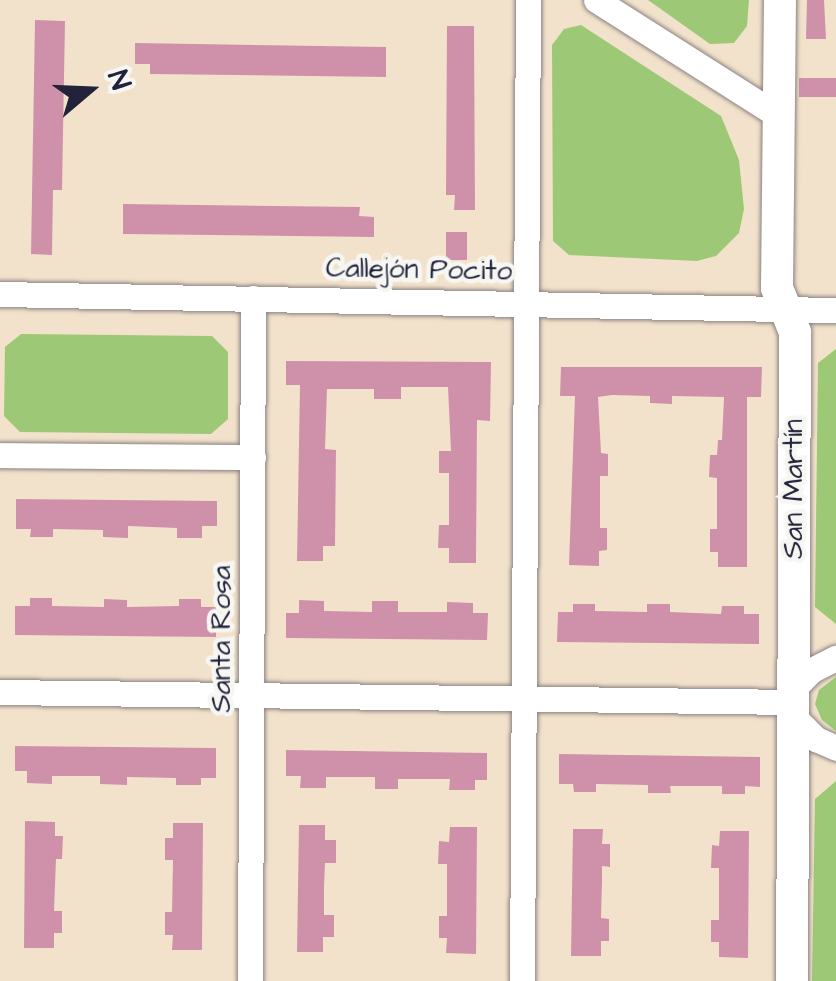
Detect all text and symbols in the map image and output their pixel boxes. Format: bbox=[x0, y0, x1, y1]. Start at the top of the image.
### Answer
north arrow bbox=[40, 40, 140, 140]
text: N bbox=[98, 65, 140, 95]
street label: Callejón Pocito bbox=[325, 252, 513, 288]
street label: San Martín bbox=[777, 419, 811, 559]
street label: Santa Rosa bbox=[205, 565, 239, 713]

